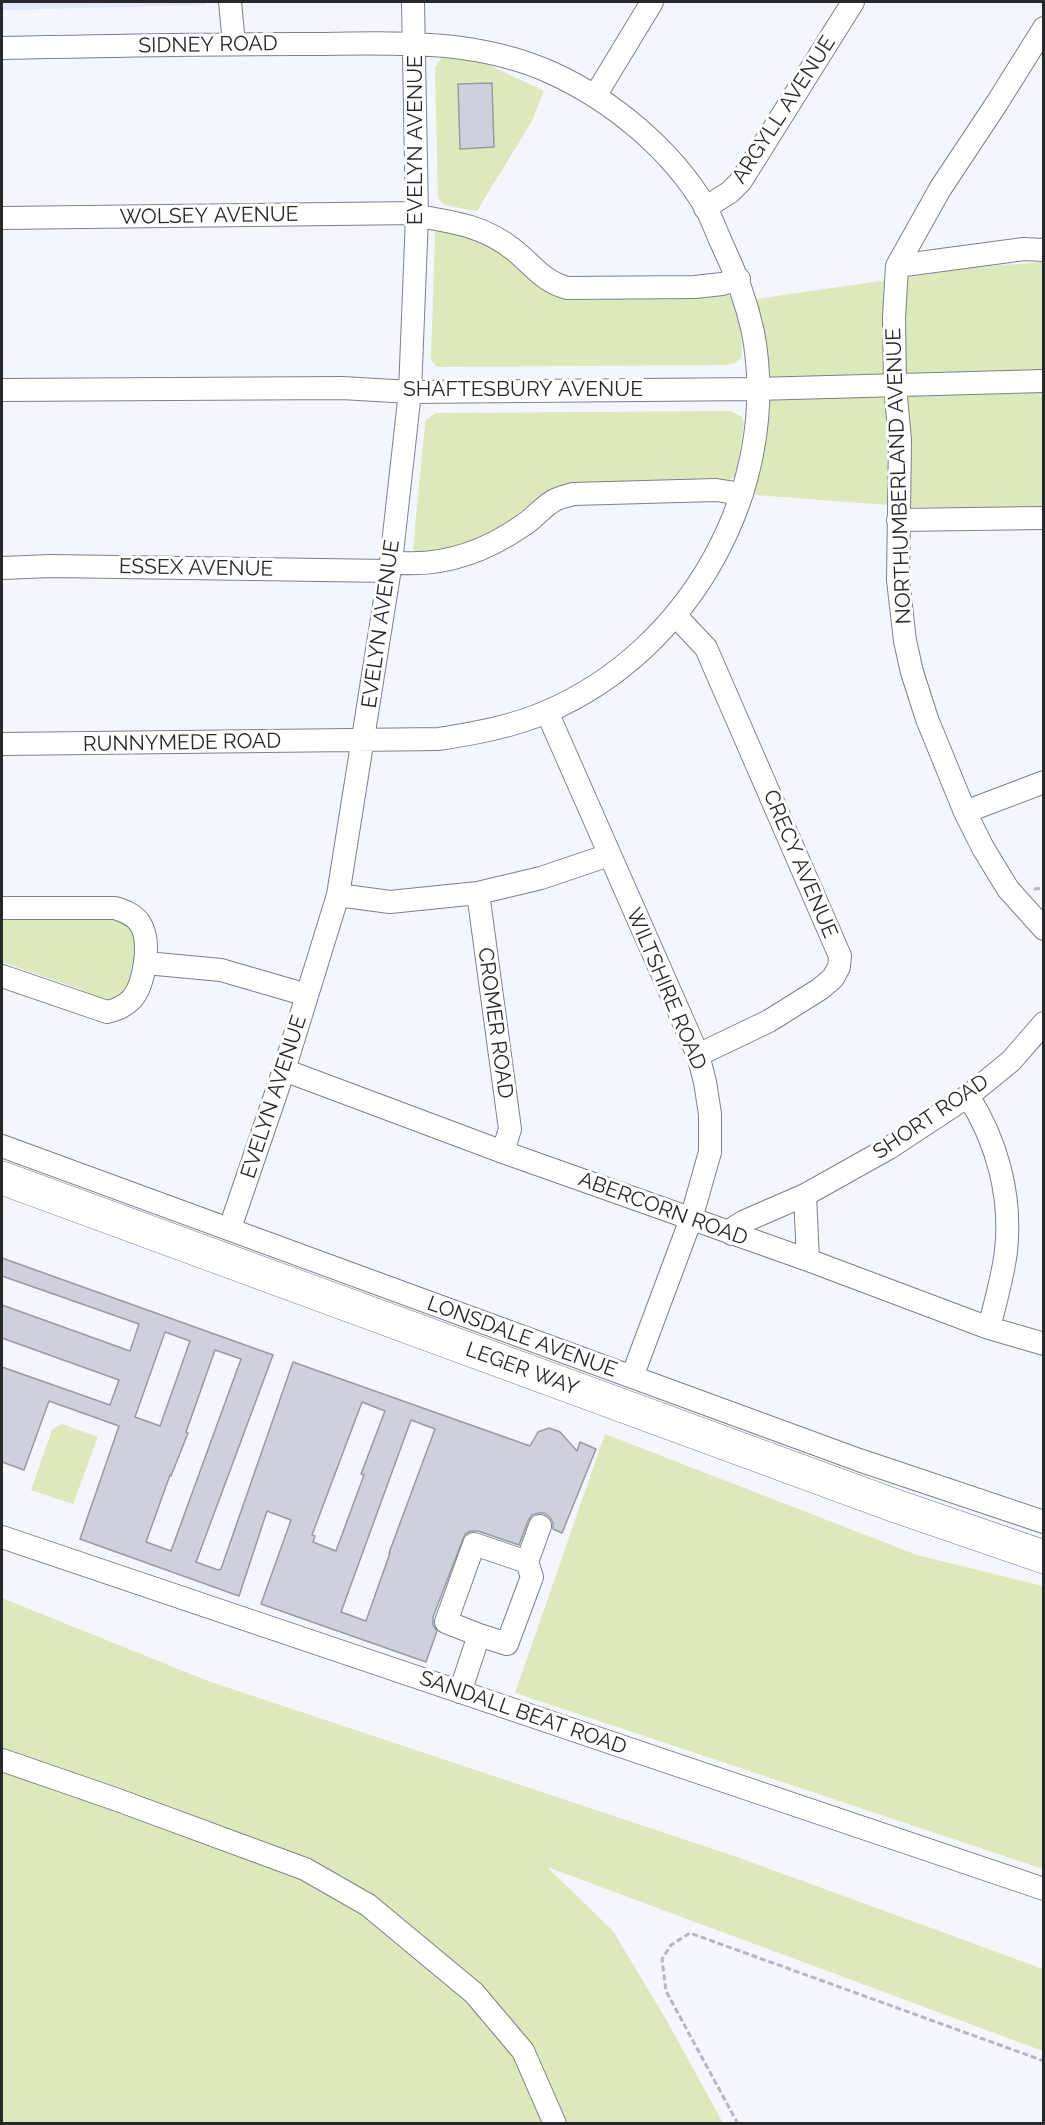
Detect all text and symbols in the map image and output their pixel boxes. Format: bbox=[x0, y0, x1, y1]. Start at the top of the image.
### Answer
street label: SIDNEY ROAD bbox=[138, 31, 278, 59]
street label: ARGYLL AVENUE bbox=[727, 32, 841, 188]
street label: EVELYN AVENUE bbox=[403, 55, 429, 225]
street label: WOLSEY AVENUE bbox=[119, 202, 299, 230]
street label: NORTHUMBERLAND AVENUE bbox=[881, 327, 917, 625]
street label: SHAFTESBURY AVENUE bbox=[403, 377, 643, 403]
street label: EVELYN AVENUE bbox=[357, 538, 405, 710]
street label: ESSEX AVENUE bbox=[119, 554, 273, 582]
street label: RUNNYMEDE ROAD bbox=[83, 729, 281, 757]
street label: CRECY AVENUE bbox=[757, 786, 843, 942]
street label: WILTSHIRE ROAD bbox=[621, 904, 711, 1074]
street label: CROMER ROAD bbox=[472, 946, 518, 1100]
street label: EVELYN AVENUE bbox=[236, 1012, 312, 1182]
street label: SHORT ROAD bbox=[868, 1069, 994, 1165]
street label: ABERCORN ROAD bbox=[575, 1167, 751, 1251]
street label: LONSDALE AVENUE bbox=[424, 1291, 620, 1383]
street label: LEGER WAY bbox=[462, 1337, 582, 1401]
street label: SANDALL BEAT ROAD bbox=[416, 1666, 630, 1760]

